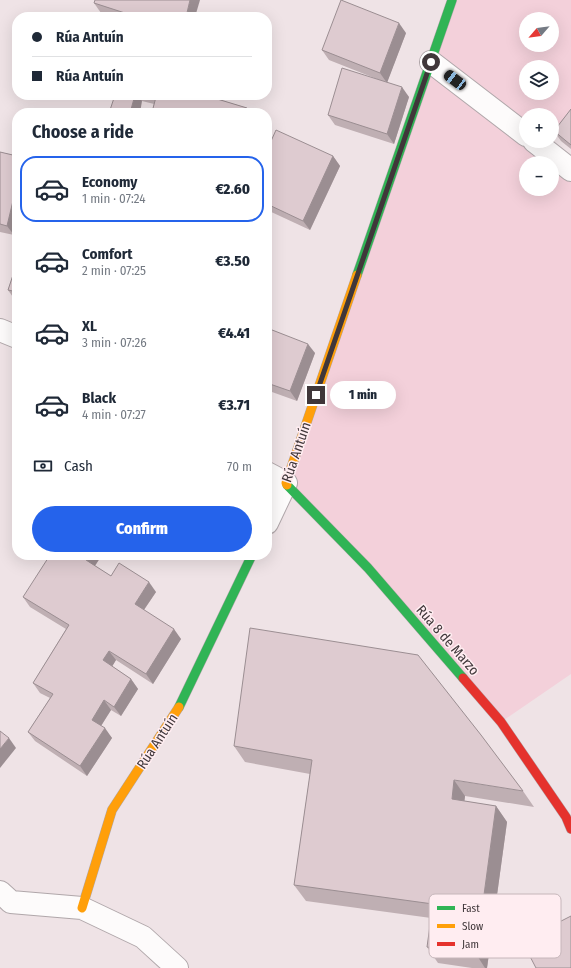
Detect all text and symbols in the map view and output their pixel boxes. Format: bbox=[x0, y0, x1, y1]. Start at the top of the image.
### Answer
north arrow bbox=[519, 12, 559, 52]
map controls bbox=[519, 12, 559, 196]
text: Rúa Antuín bbox=[56, 28, 124, 46]
route start bbox=[422, 53, 440, 71]
button: layers bbox=[519, 60, 559, 100]
text: Rúa Antuín bbox=[56, 67, 124, 85]
car bbox=[442, 68, 468, 92]
button: + bbox=[519, 108, 559, 148]
text: Choose a ride bbox=[32, 121, 134, 143]
button: − bbox=[519, 156, 559, 196]
icon: car bbox=[34, 171, 70, 207]
text: Economy bbox=[82, 173, 137, 191]
text: €2.60 bbox=[215, 180, 250, 198]
text: 1 min · 07:24 bbox=[82, 191, 145, 206]
icon: car bbox=[34, 243, 70, 279]
text: Comfort bbox=[82, 245, 133, 263]
text: €3.50 bbox=[215, 252, 250, 270]
text: 2 min · 07:25 bbox=[82, 263, 146, 278]
icon: car bbox=[34, 315, 70, 351]
text: XL bbox=[82, 317, 97, 335]
text: €4.41 bbox=[218, 324, 250, 342]
text: 3 min · 07:26 bbox=[82, 335, 147, 350]
callout: 1 min bbox=[330, 381, 396, 409]
route end bbox=[307, 386, 325, 404]
icon: car bbox=[34, 387, 70, 423]
text: 1 min bbox=[349, 387, 377, 402]
text: Black bbox=[82, 389, 116, 407]
text: €3.71 bbox=[218, 396, 250, 414]
text: 4 min · 07:27 bbox=[82, 407, 146, 422]
street label: Rúa Antuín bbox=[278, 420, 315, 485]
icon: cash bbox=[32, 455, 54, 477]
text: Cash bbox=[64, 457, 93, 475]
text: 70 m bbox=[227, 459, 252, 474]
button: Confirm bbox=[32, 506, 252, 552]
street label: Rúa 8 de Marzo bbox=[413, 602, 483, 679]
street label: Rúa Antuín bbox=[133, 710, 182, 772]
legend bbox=[429, 894, 561, 958]
text: Fast bbox=[462, 902, 480, 915]
text: Slow bbox=[462, 920, 483, 933]
text: Jam bbox=[462, 938, 479, 951]

